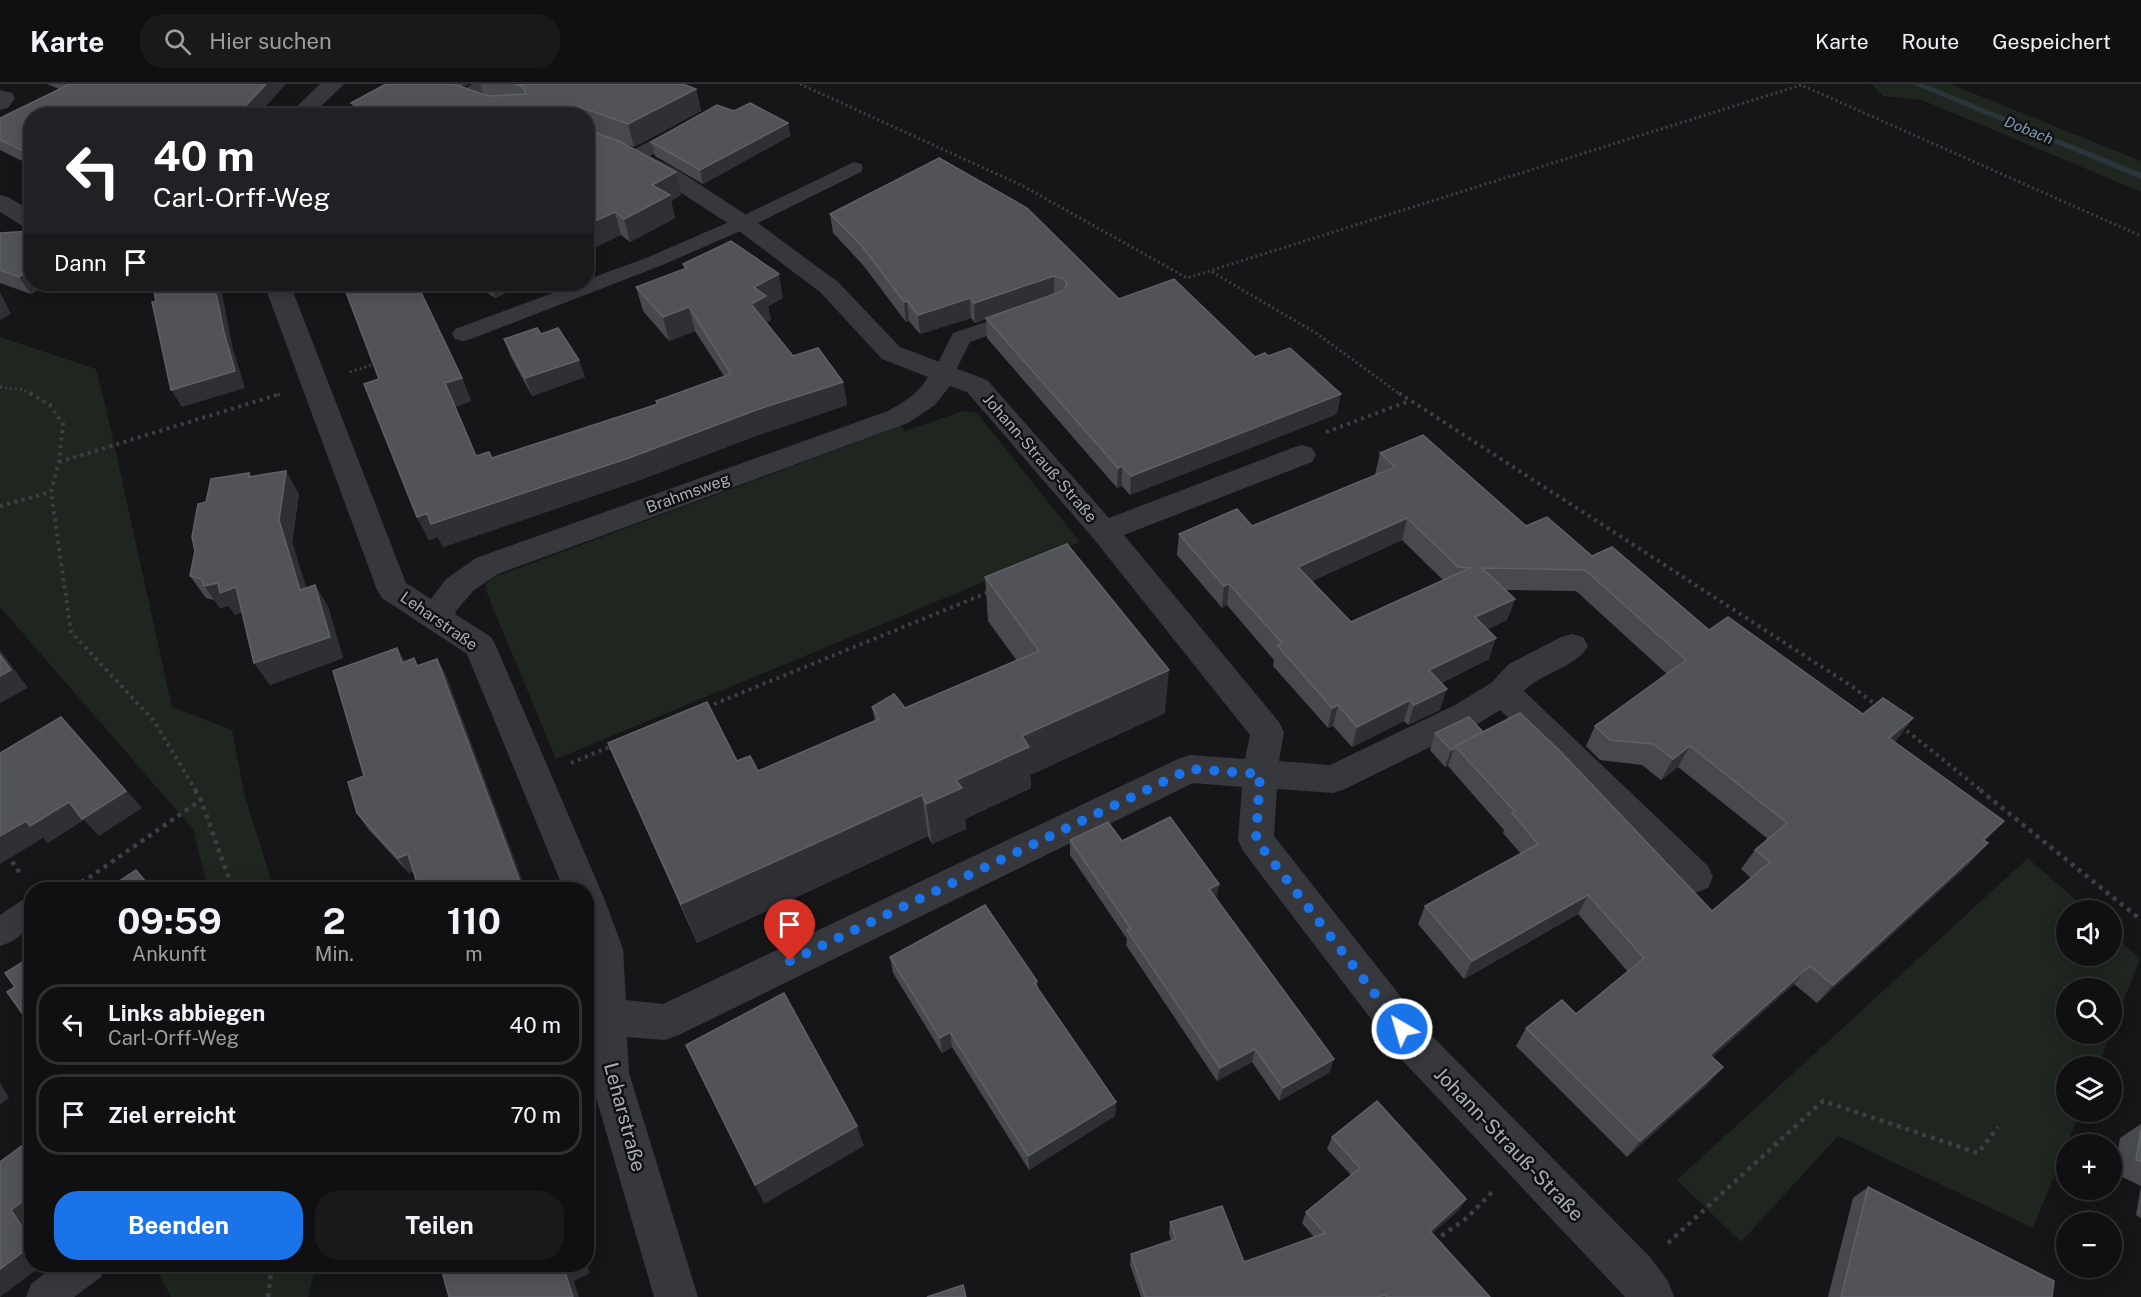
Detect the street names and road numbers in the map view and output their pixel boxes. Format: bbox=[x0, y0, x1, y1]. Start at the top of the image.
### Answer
street label: Johann-Strauß-Straße bbox=[979, 390, 1101, 526]
street label: Brahmsweg bbox=[643, 469, 733, 517]
street label: Leharstraße bbox=[397, 587, 481, 655]
street label: Leharstraße bbox=[599, 1060, 651, 1174]
street label: Johann-Strauß-Straße bbox=[1429, 1062, 1589, 1226]

